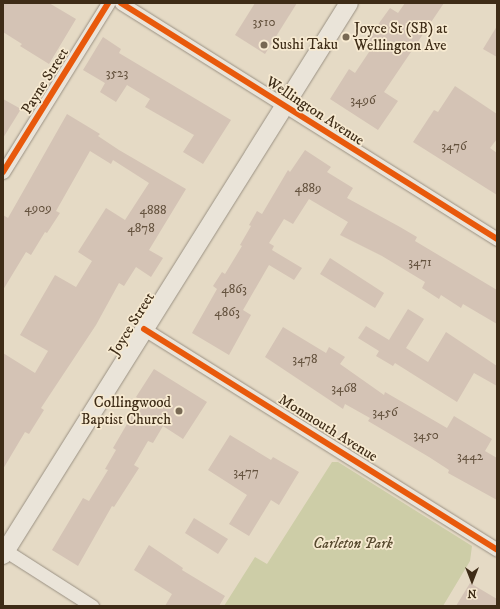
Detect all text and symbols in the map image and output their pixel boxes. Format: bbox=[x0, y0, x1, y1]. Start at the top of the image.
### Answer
house number: 3510 bbox=[252, 14, 276, 30]
place label: Joyce St (SB) at Wellington Ave bbox=[354, 19, 448, 54]
marker: Joyce St (SB) at Wellington Ave bbox=[341, 32, 351, 42]
place label: Sushi Taku bbox=[272, 36, 338, 54]
marker: Sushi Taku bbox=[259, 40, 269, 50]
street label: Payne Street bbox=[18, 45, 72, 117]
house number: 3523 bbox=[106, 65, 128, 81]
street label: Wellington Avenue bbox=[262, 73, 368, 149]
house number: 3496 bbox=[350, 92, 376, 108]
house number: 3476 bbox=[441, 138, 467, 154]
house number: 4889 bbox=[295, 180, 321, 196]
house number: 4909 bbox=[24, 200, 52, 216]
house number: 4888 bbox=[139, 202, 167, 218]
house number: 4878 bbox=[127, 220, 155, 236]
house number: 3471 bbox=[408, 254, 432, 270]
house number: 4863 bbox=[221, 281, 247, 297]
street label: Joyce Street bbox=[105, 289, 159, 359]
house number: 4863 bbox=[214, 304, 240, 320]
house number: 3478 bbox=[292, 351, 318, 367]
house number: 3468 bbox=[331, 380, 357, 396]
street label: Monmouth Avenue bbox=[275, 390, 381, 466]
place label: Collingwood Baptist Church bbox=[81, 393, 171, 428]
house number: 3456 bbox=[372, 404, 398, 420]
marker: Collingwood Baptist Church bbox=[174, 406, 184, 416]
house number: 3450 bbox=[413, 427, 439, 443]
house number: 3442 bbox=[457, 448, 483, 464]
house number: 3477 bbox=[233, 464, 259, 480]
park label: Carleton Park bbox=[313, 535, 393, 553]
north arrow bbox=[452, 561, 492, 601]
text: N bbox=[467, 586, 477, 600]

